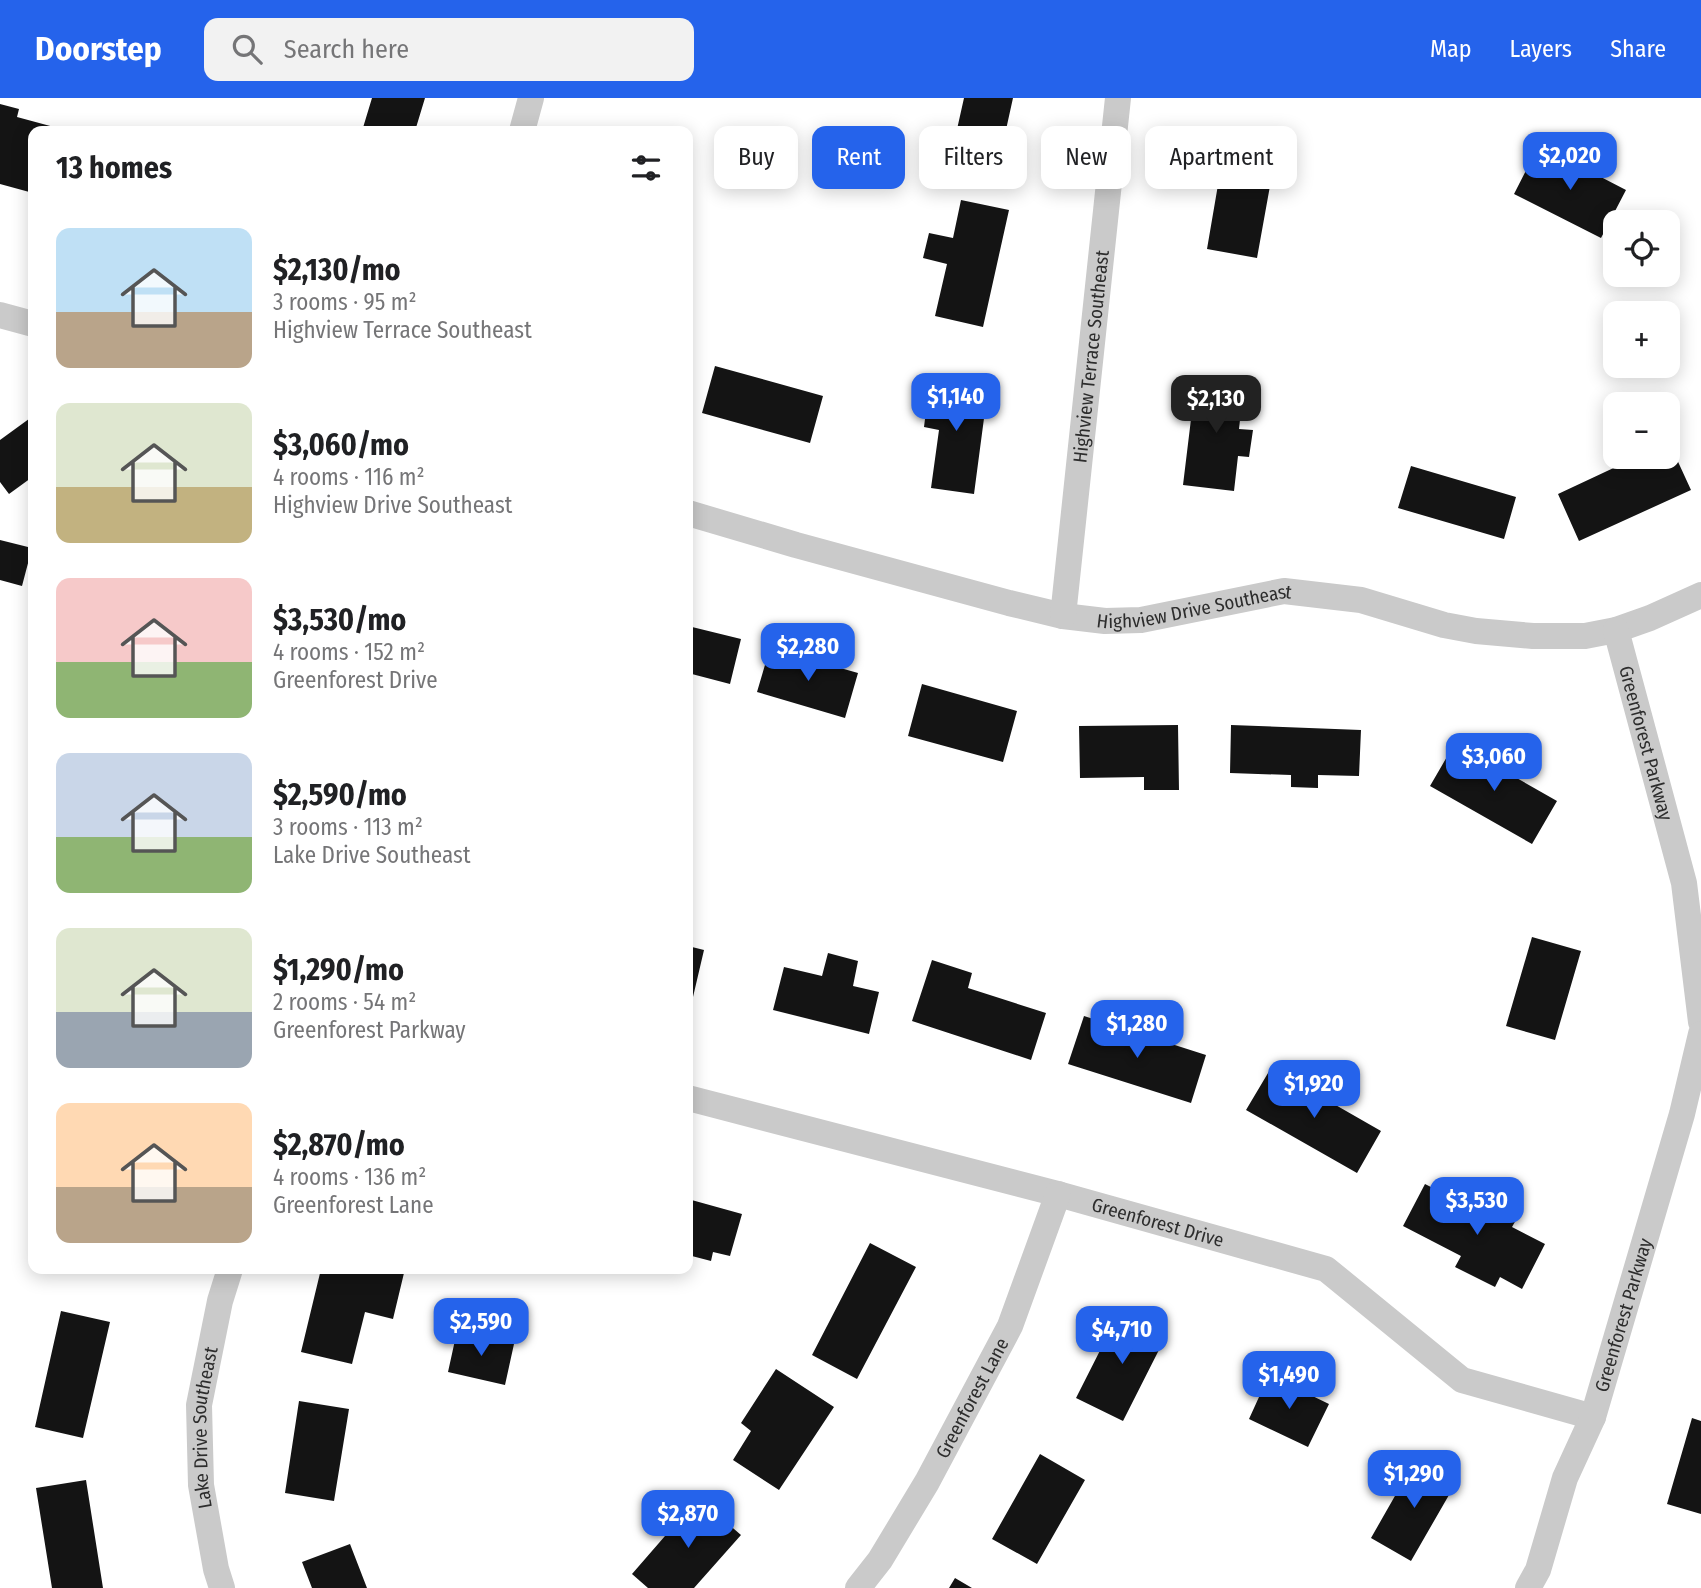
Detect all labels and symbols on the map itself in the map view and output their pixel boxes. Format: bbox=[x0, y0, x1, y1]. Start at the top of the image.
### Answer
pin: $2,020 bbox=[1513, 132, 1627, 192]
street label: Highview Terrace Southeast bbox=[1068, 248, 1113, 464]
pin: $1,140 bbox=[899, 374, 1013, 433]
pin: $2,130 bbox=[1159, 376, 1273, 435]
street label: Highview Drive Southeast bbox=[1096, 579, 1294, 633]
pin: $2,280 bbox=[751, 624, 865, 683]
street label: Greenforest Parkway bbox=[1615, 663, 1678, 823]
pin: $3,060 bbox=[1437, 734, 1551, 793]
pin: $1,280 bbox=[1080, 1000, 1194, 1060]
pin: $1,920 bbox=[1257, 1060, 1371, 1120]
pin: $3,530 bbox=[1420, 1178, 1534, 1237]
street label: Greenforest Drive bbox=[1089, 1193, 1226, 1251]
street label: Greenforest Parkway bbox=[1590, 1235, 1657, 1395]
pin: $2,590 bbox=[424, 1298, 538, 1358]
pin: $4,710 bbox=[1065, 1306, 1179, 1366]
street label: Greenforest Lane bbox=[930, 1334, 1013, 1462]
street label: Lake Drive Southeast bbox=[187, 1344, 222, 1511]
pin: $1,490 bbox=[1232, 1352, 1346, 1411]
pin: $1,290 bbox=[1357, 1450, 1471, 1510]
pin: $2,870 bbox=[631, 1490, 745, 1550]

